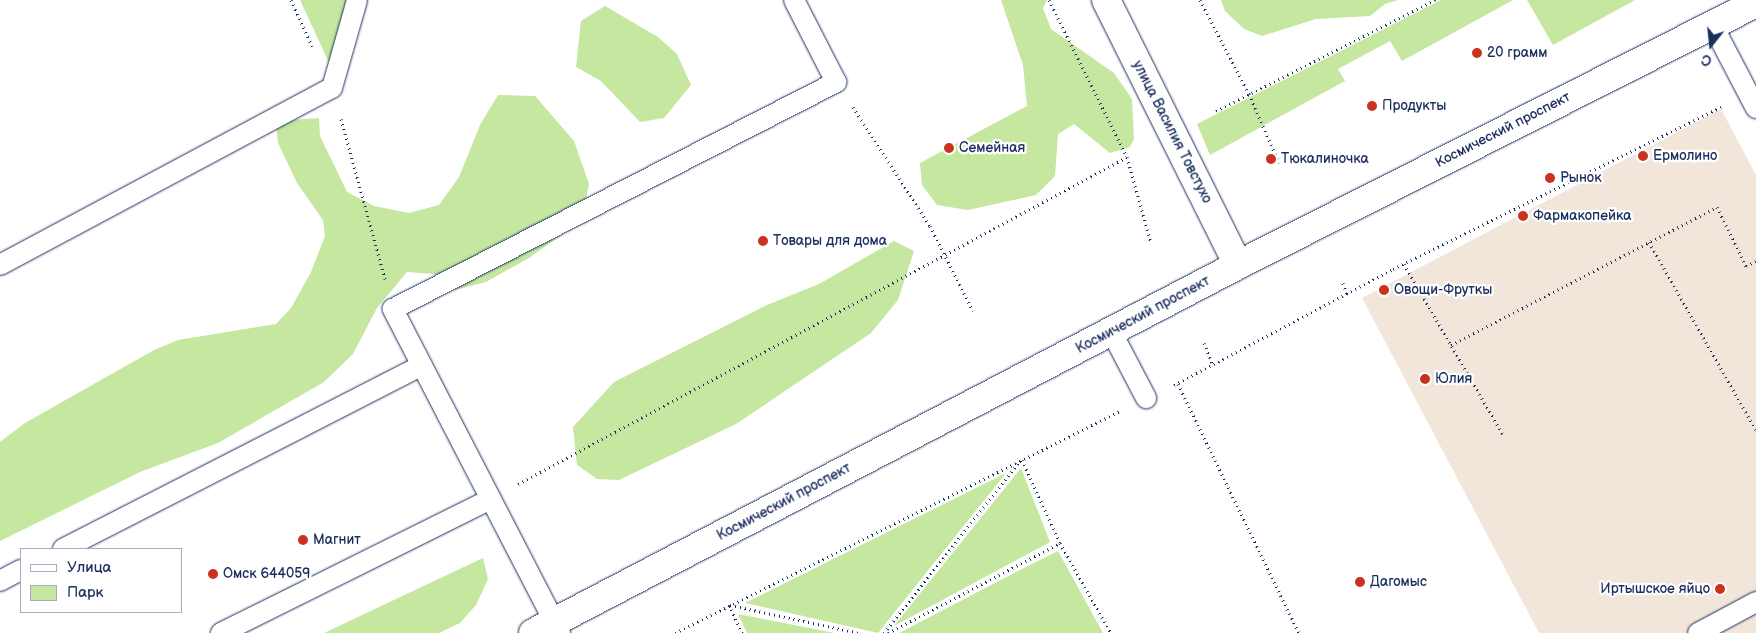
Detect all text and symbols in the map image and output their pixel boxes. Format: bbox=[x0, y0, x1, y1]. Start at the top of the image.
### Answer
north arrow bbox=[1686, 20, 1736, 70]
place label: 20 грамм bbox=[1487, 45, 1547, 61]
marker: 20 грамм bbox=[1471, 47, 1483, 59]
text: С bbox=[1700, 50, 1714, 69]
street label: улица Василия Товстухо bbox=[1129, 58, 1215, 206]
street label: Космический проспект bbox=[1433, 89, 1573, 171]
place label: Продукты bbox=[1382, 98, 1446, 114]
marker: Продукты bbox=[1366, 100, 1378, 112]
place label: Семейная bbox=[959, 140, 1025, 156]
marker: Семейная bbox=[943, 142, 955, 154]
place label: Ермолино bbox=[1653, 148, 1717, 164]
marker: Ермолино bbox=[1637, 150, 1649, 162]
place label: Тюкалиночка bbox=[1281, 151, 1369, 167]
marker: Тюкалиночка bbox=[1265, 153, 1277, 165]
place label: Рынок bbox=[1560, 170, 1602, 186]
marker: Рынок bbox=[1544, 172, 1556, 184]
place label: Фармакопейка bbox=[1533, 208, 1631, 224]
marker: Фармакопейка bbox=[1517, 210, 1529, 222]
place label: Товары для дома bbox=[773, 233, 887, 249]
marker: Товары для дома bbox=[757, 235, 769, 247]
street label: Космический проспект bbox=[1073, 273, 1213, 357]
place label: Овощи-Фруткы bbox=[1394, 282, 1492, 298]
marker: Овощи-Фруткы bbox=[1378, 284, 1390, 296]
place label: Юлия bbox=[1435, 371, 1472, 387]
marker: Юлия bbox=[1419, 373, 1431, 385]
street label: Космический проспект bbox=[714, 460, 854, 544]
place label: Магнит bbox=[313, 532, 361, 548]
marker: Магнит bbox=[297, 534, 309, 546]
legend bbox=[20, 548, 182, 613]
text: Улица bbox=[67, 558, 111, 577]
place label: Омск 644059 bbox=[223, 566, 310, 582]
marker: Омск 644059 bbox=[207, 568, 219, 580]
place label: Дагомыс bbox=[1370, 574, 1427, 590]
marker: Дагомыс bbox=[1354, 576, 1366, 588]
place label: Иртышское яйцо bbox=[1600, 581, 1710, 597]
text: Парк bbox=[67, 583, 104, 602]
marker: Иртышское яйцо bbox=[1714, 583, 1726, 595]

